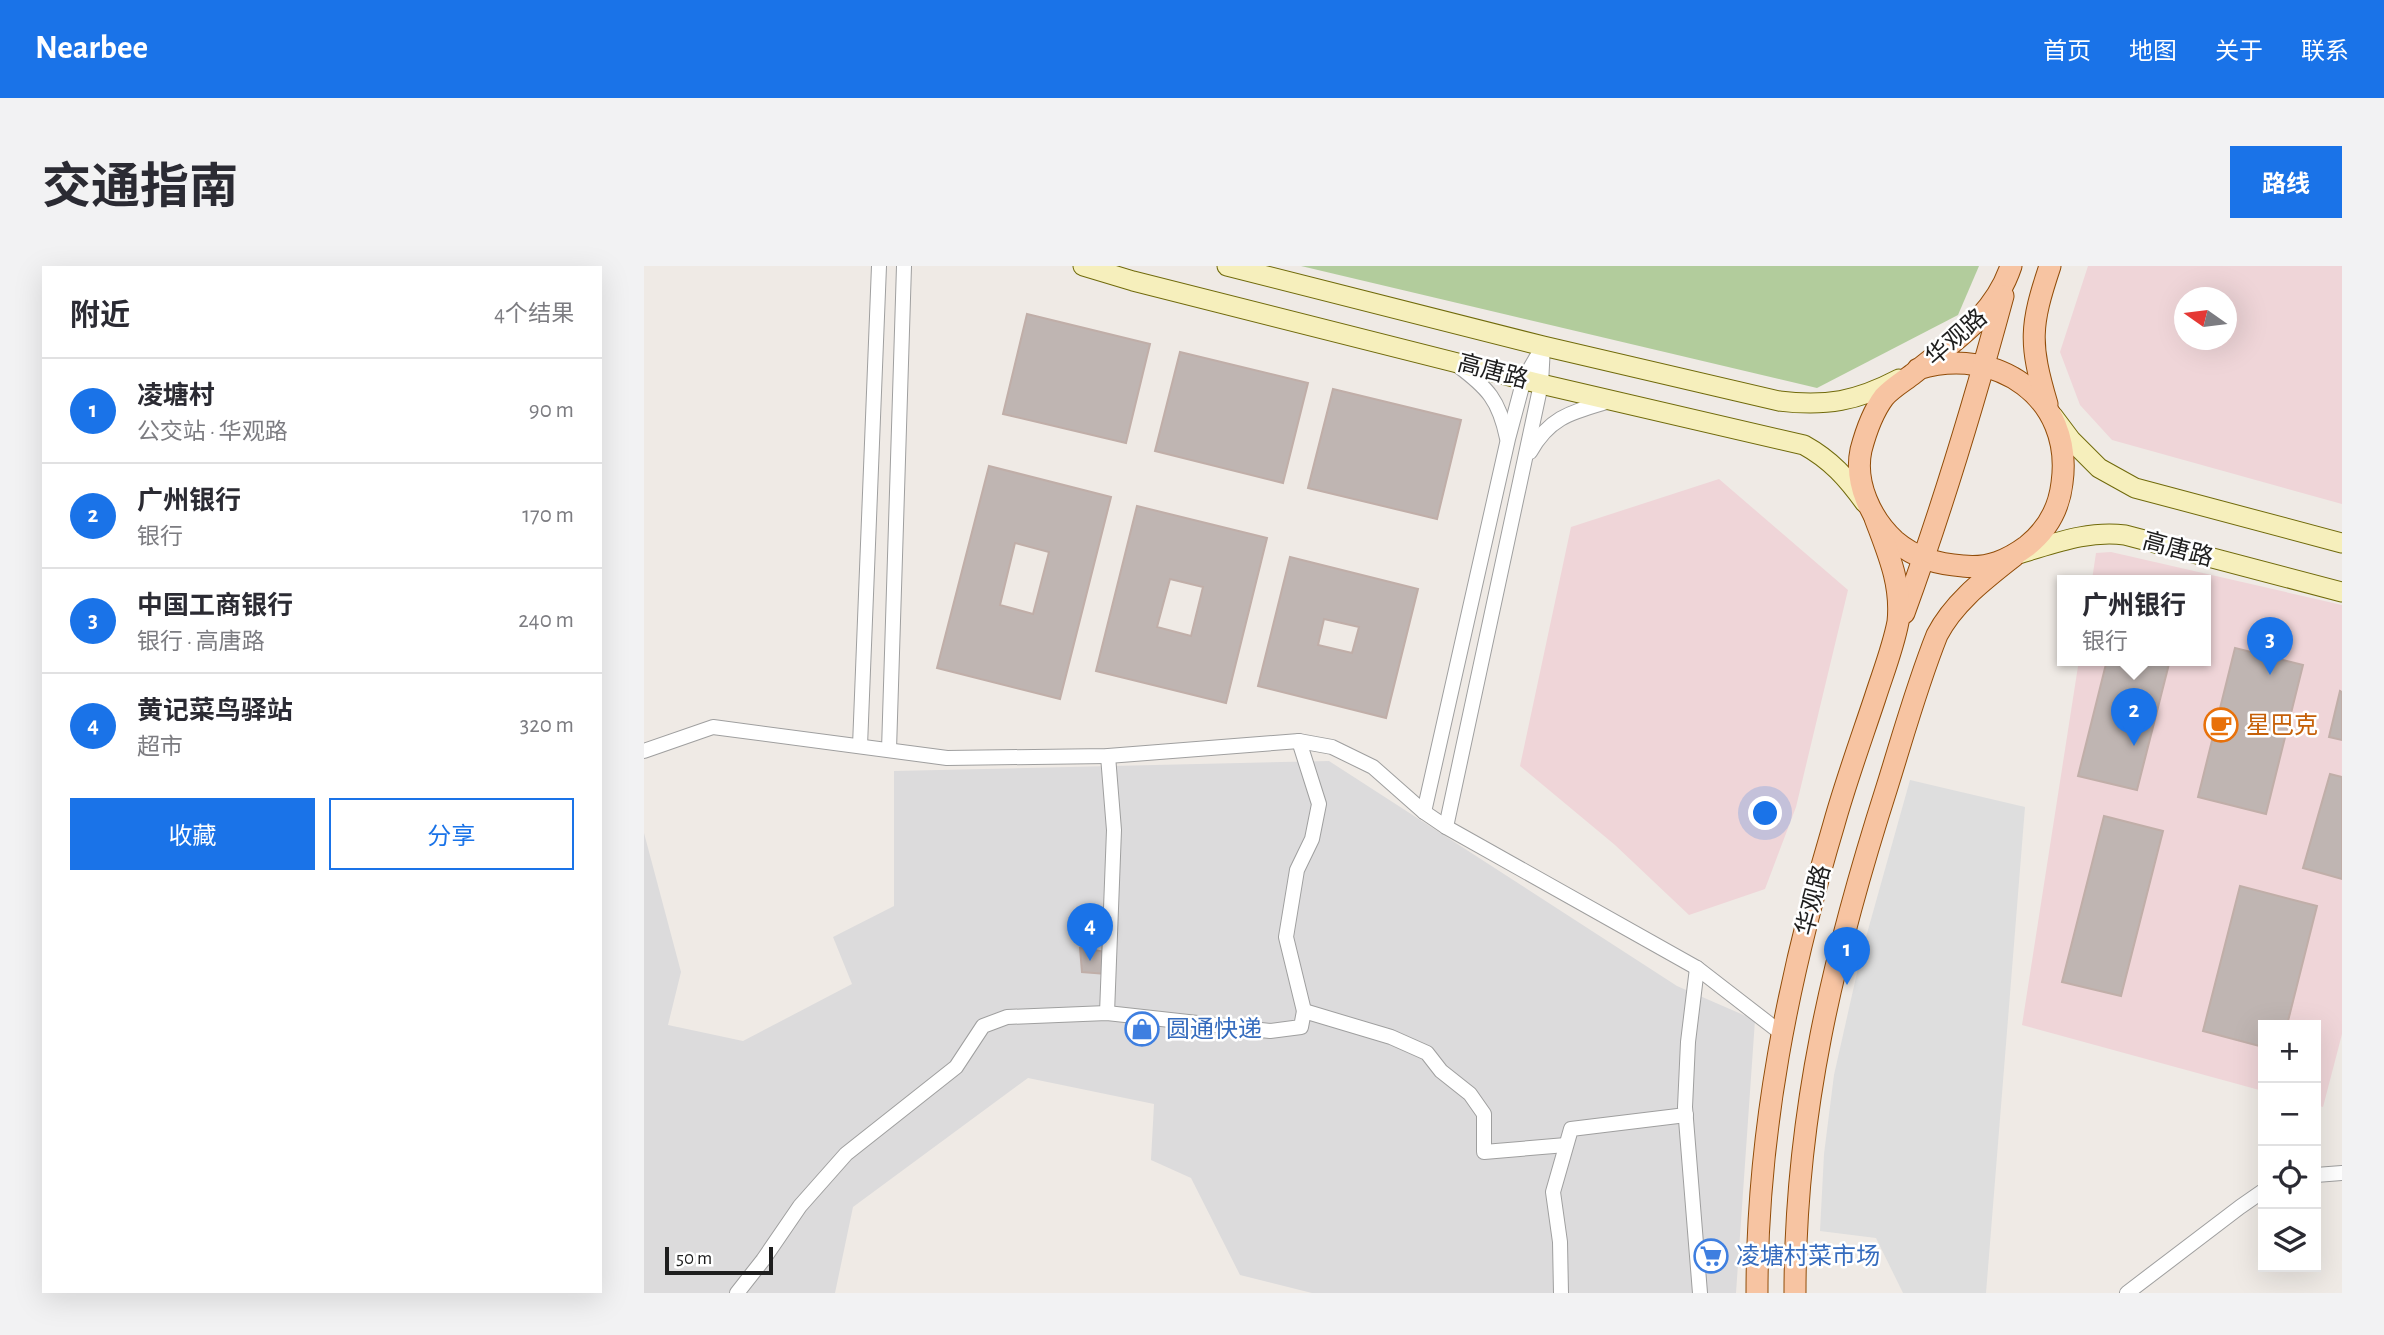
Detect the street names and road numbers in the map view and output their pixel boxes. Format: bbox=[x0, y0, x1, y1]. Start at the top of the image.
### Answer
street label: 华观路 bbox=[1920, 304, 1992, 370]
street label: 高唐路 bbox=[1455, 349, 1531, 393]
street label: 高唐路 bbox=[2140, 527, 2216, 571]
street label: 华观路 bbox=[1791, 862, 1835, 938]

